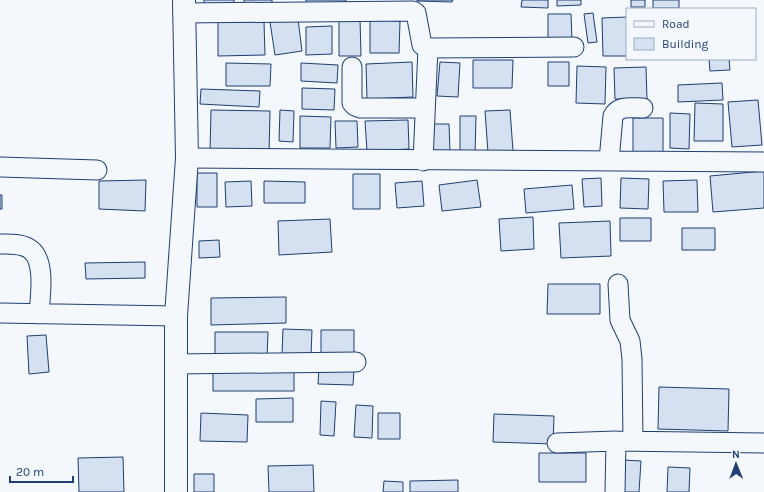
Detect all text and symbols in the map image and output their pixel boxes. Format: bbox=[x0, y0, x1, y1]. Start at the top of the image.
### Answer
legend bbox=[626, 8, 756, 60]
text: Road bbox=[662, 17, 690, 31]
text: Building bbox=[662, 37, 709, 51]
north arrow bbox=[716, 444, 756, 484]
text: N bbox=[732, 448, 740, 461]
scale bar bbox=[10, 458, 73, 484]
text: 20 m bbox=[16, 465, 44, 479]

